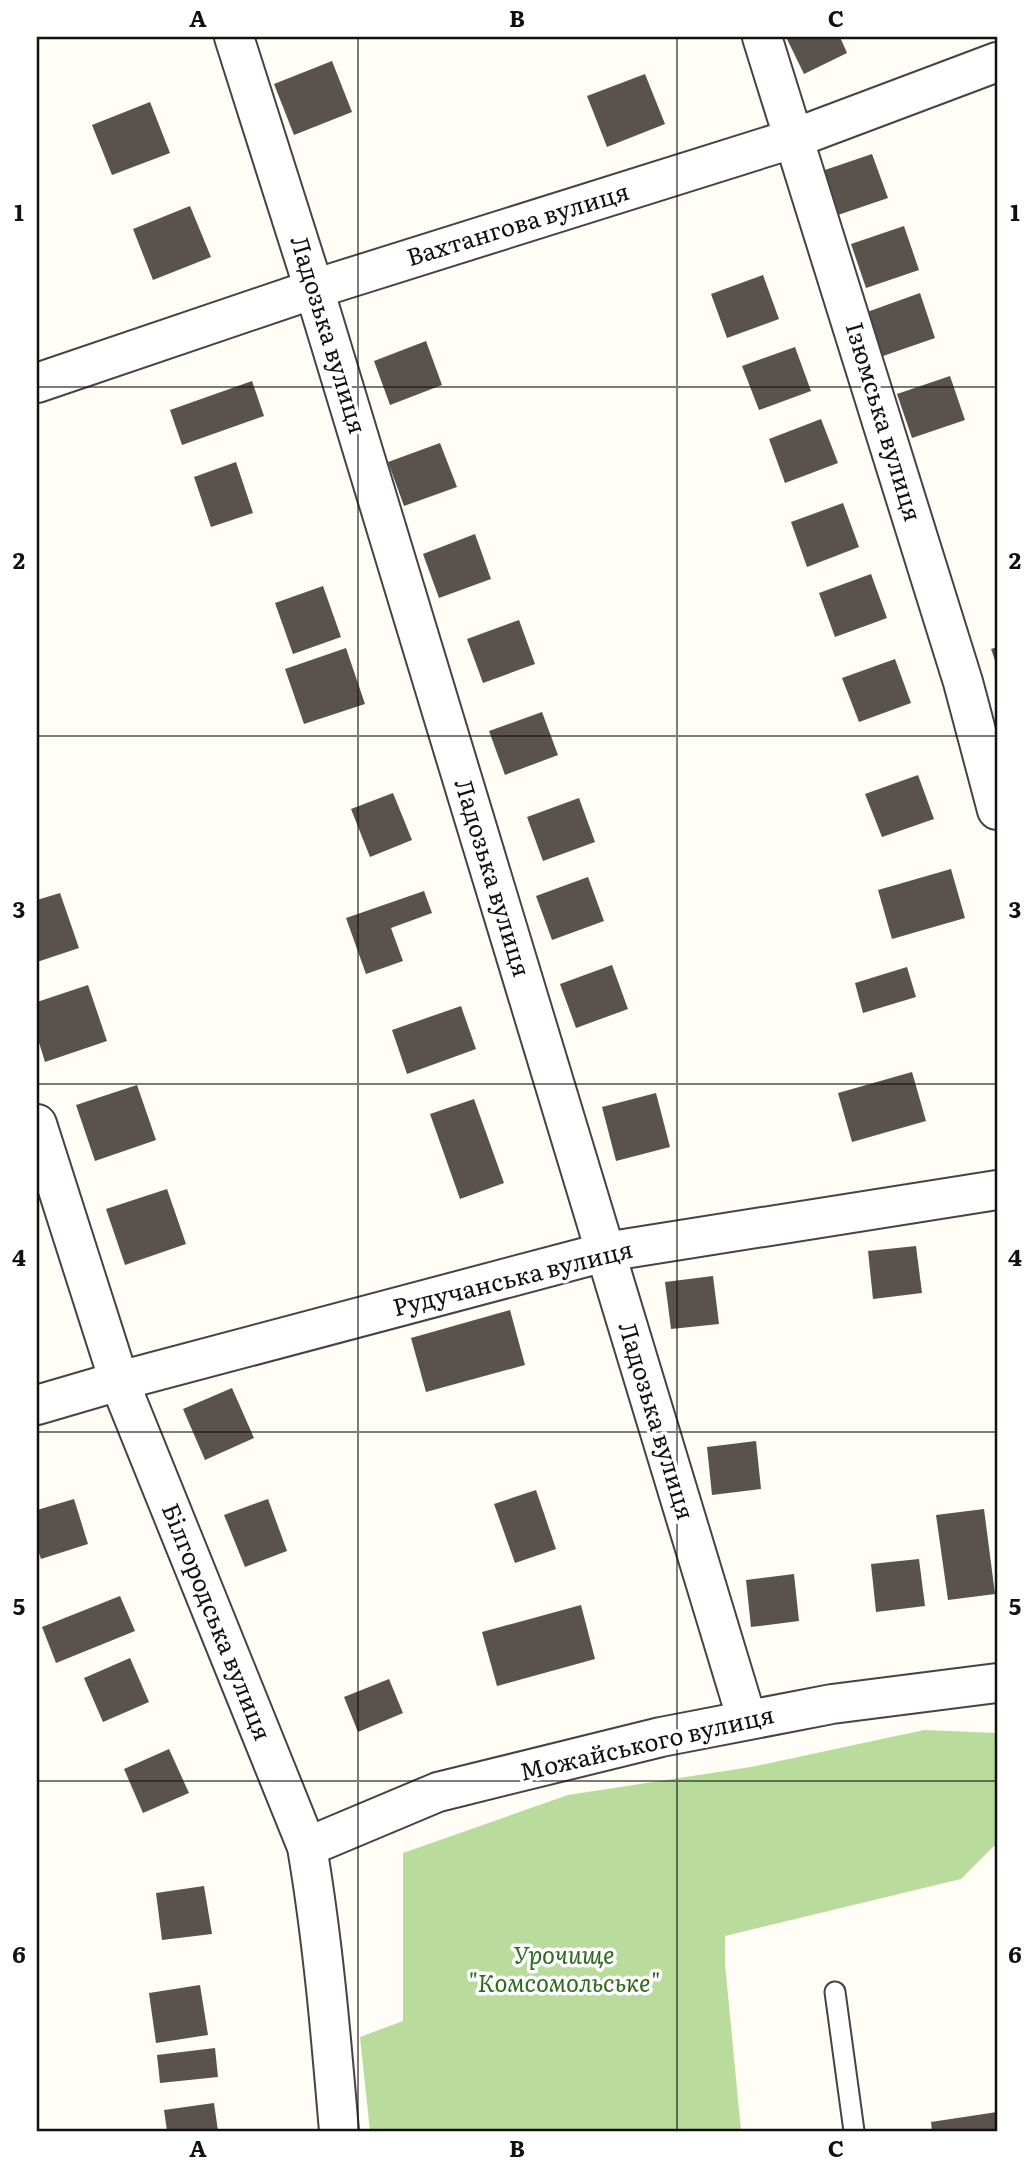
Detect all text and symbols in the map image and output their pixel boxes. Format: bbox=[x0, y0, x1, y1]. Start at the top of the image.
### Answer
text: A bbox=[189, 0, 207, 34]
text: B bbox=[509, 0, 525, 34]
text: C bbox=[828, 0, 844, 34]
street label: Вахтангова вулиця bbox=[402, 172, 633, 273]
text: 1 bbox=[14, 194, 24, 228]
text: 1 bbox=[1010, 194, 1020, 228]
street label: Ладозька вулиця bbox=[284, 231, 377, 437]
street label: Ізюмська вулиця bbox=[838, 317, 932, 525]
text: 2 bbox=[13, 542, 25, 576]
text: 2 bbox=[1009, 542, 1021, 576]
street label: Ладозька вулиця bbox=[448, 774, 541, 980]
text: 3 bbox=[13, 891, 25, 925]
text: 3 bbox=[1009, 891, 1021, 925]
street label: Рудучанська вулиця bbox=[389, 1230, 636, 1323]
text: 4 bbox=[12, 1239, 26, 1273]
text: 4 bbox=[1008, 1239, 1022, 1273]
street label: Ладозька вулиця bbox=[612, 1317, 705, 1523]
street label: Білгородська вулиця bbox=[155, 1497, 282, 1745]
text: 5 bbox=[13, 1588, 25, 1622]
text: 5 bbox=[1009, 1588, 1021, 1622]
street label: Можайського вулиця bbox=[516, 1695, 777, 1788]
text: 6 bbox=[12, 1936, 26, 1970]
park label: Урочище "Комсомольське" bbox=[468, 1936, 660, 1999]
text: 6 bbox=[1008, 1936, 1022, 1970]
text: A bbox=[189, 2130, 207, 2164]
text: B bbox=[509, 2130, 525, 2164]
text: C bbox=[828, 2130, 844, 2164]

